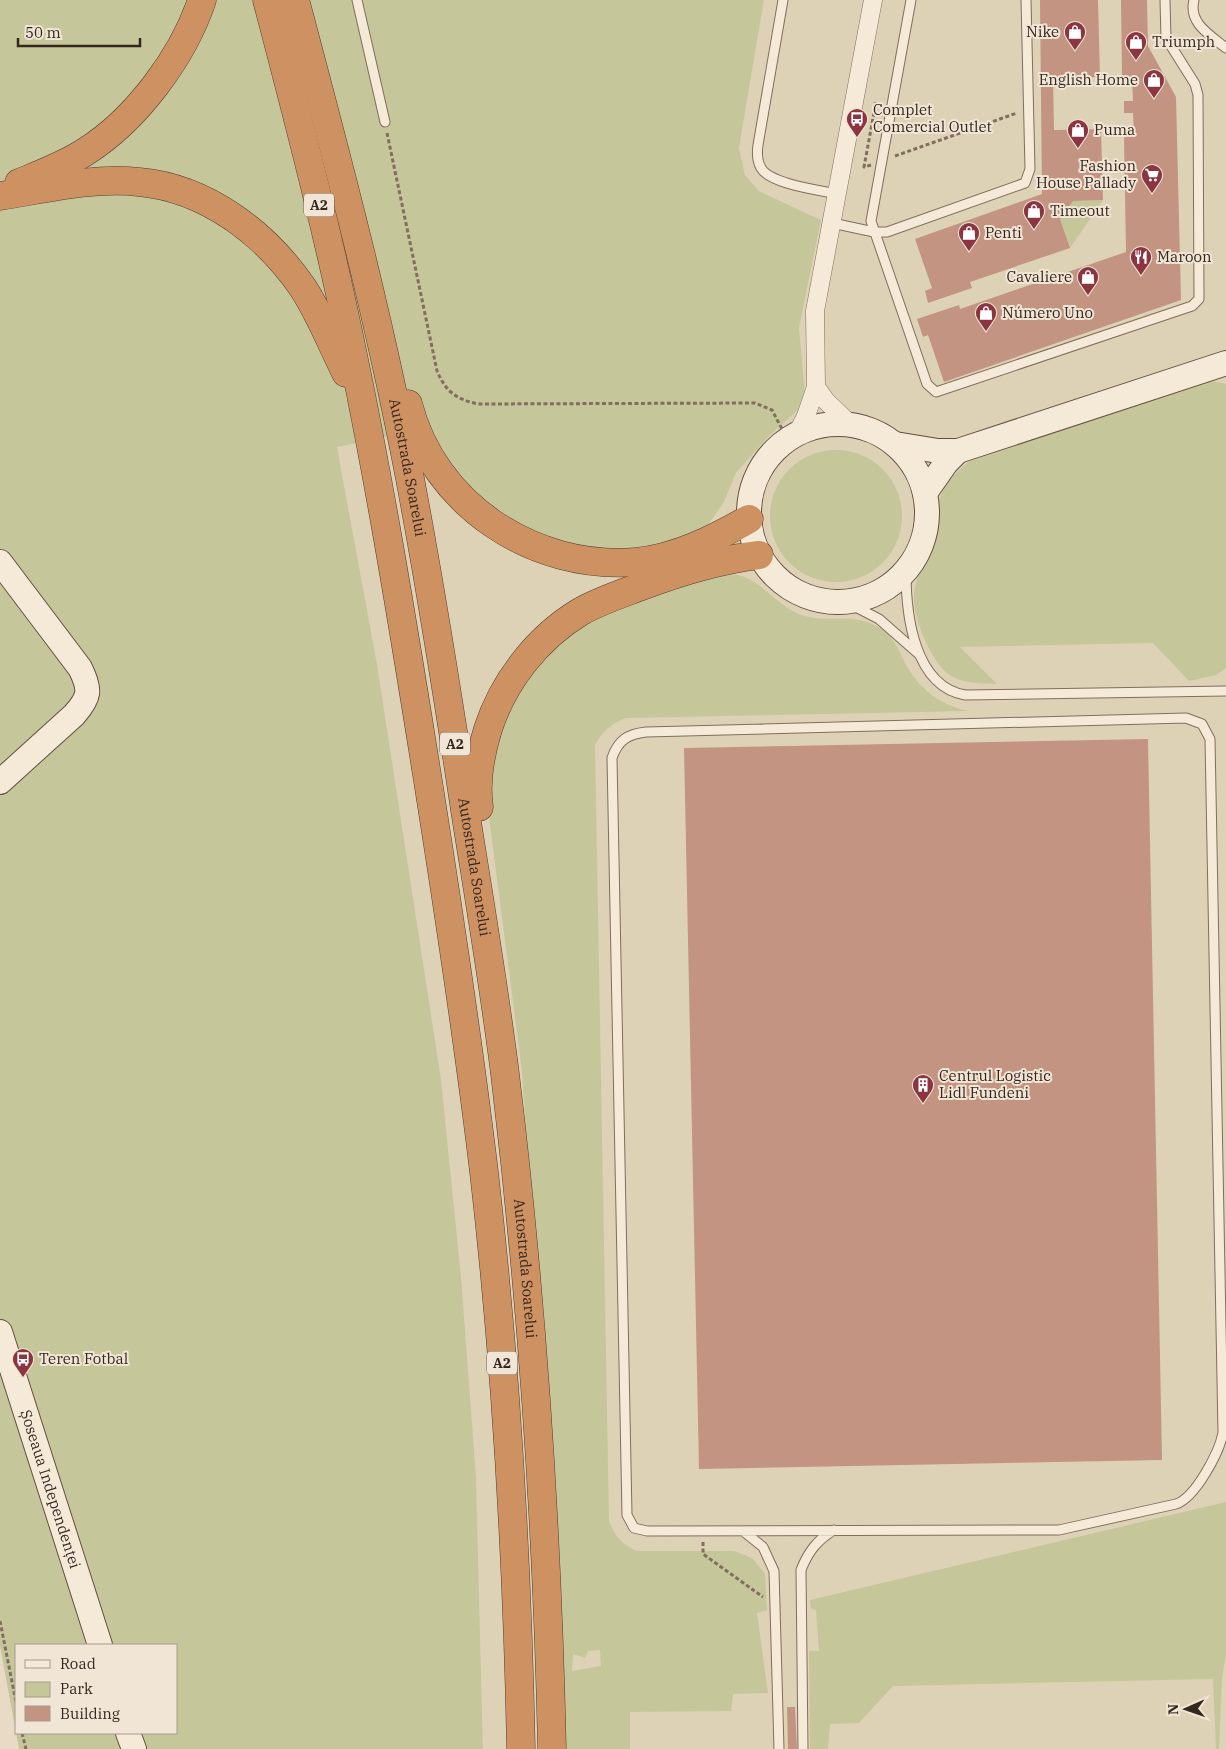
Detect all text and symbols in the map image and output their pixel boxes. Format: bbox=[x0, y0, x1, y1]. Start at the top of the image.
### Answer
scale bar bbox=[18, 15, 140, 47]
shop icon: Nike bbox=[1063, 20, 1087, 51]
place label: Nike bbox=[1026, 22, 1059, 41]
text: 50 m bbox=[25, 23, 61, 42]
shop icon: Triumph bbox=[1124, 30, 1148, 61]
place label: Triumph bbox=[1152, 32, 1215, 51]
shop icon: English Home bbox=[1142, 68, 1166, 99]
place label: English Home bbox=[1039, 70, 1138, 89]
place label: Complet Comercial Outlet bbox=[873, 100, 992, 136]
bus stop icon: Complet Comercial Outlet bbox=[845, 107, 869, 138]
shop icon: Puma bbox=[1066, 118, 1090, 149]
place label: Puma bbox=[1094, 120, 1135, 139]
place label: Fashion House Pallady bbox=[1036, 156, 1136, 192]
supermarket icon: Fashion House Pallady bbox=[1140, 163, 1164, 194]
road number: A2 bbox=[304, 194, 334, 216]
shop icon: Timeout bbox=[1022, 199, 1046, 230]
place label: Timeout bbox=[1050, 201, 1110, 220]
shop icon: Penti bbox=[957, 221, 981, 252]
place label: Penti bbox=[985, 223, 1022, 242]
restaurant icon: Maroon bbox=[1129, 245, 1153, 276]
place label: Maroon bbox=[1157, 247, 1212, 266]
shop icon: Cavaliere bbox=[1076, 265, 1100, 296]
place label: Cavaliere bbox=[1006, 267, 1072, 286]
shop icon: Número Uno bbox=[974, 301, 998, 332]
place label: Número Uno bbox=[1002, 303, 1093, 322]
street label: Autostrada Soarelui bbox=[385, 397, 430, 538]
road number: A2 bbox=[440, 732, 470, 756]
street label: Autostrada Soarelui bbox=[454, 796, 495, 938]
place label: Centrul Logistic Lidl Fundeni bbox=[939, 1066, 1051, 1102]
building icon: Centrul Logistic Lidl Fundeni bbox=[911, 1073, 935, 1104]
street label: Autostrada Soarelui bbox=[510, 1198, 541, 1339]
bus stop icon: Teren Fotbal bbox=[11, 1347, 35, 1378]
place label: Teren Fotbal bbox=[39, 1349, 128, 1368]
road number: A2 bbox=[487, 1352, 517, 1375]
street label: Șoseaua Independenței bbox=[16, 1407, 85, 1571]
legend bbox=[15, 1644, 178, 1734]
text: Road bbox=[60, 1654, 96, 1673]
text: Park bbox=[60, 1679, 93, 1698]
north arrow bbox=[1161, 1684, 1211, 1734]
text: Building bbox=[60, 1704, 120, 1723]
text: N bbox=[1164, 1704, 1182, 1715]

